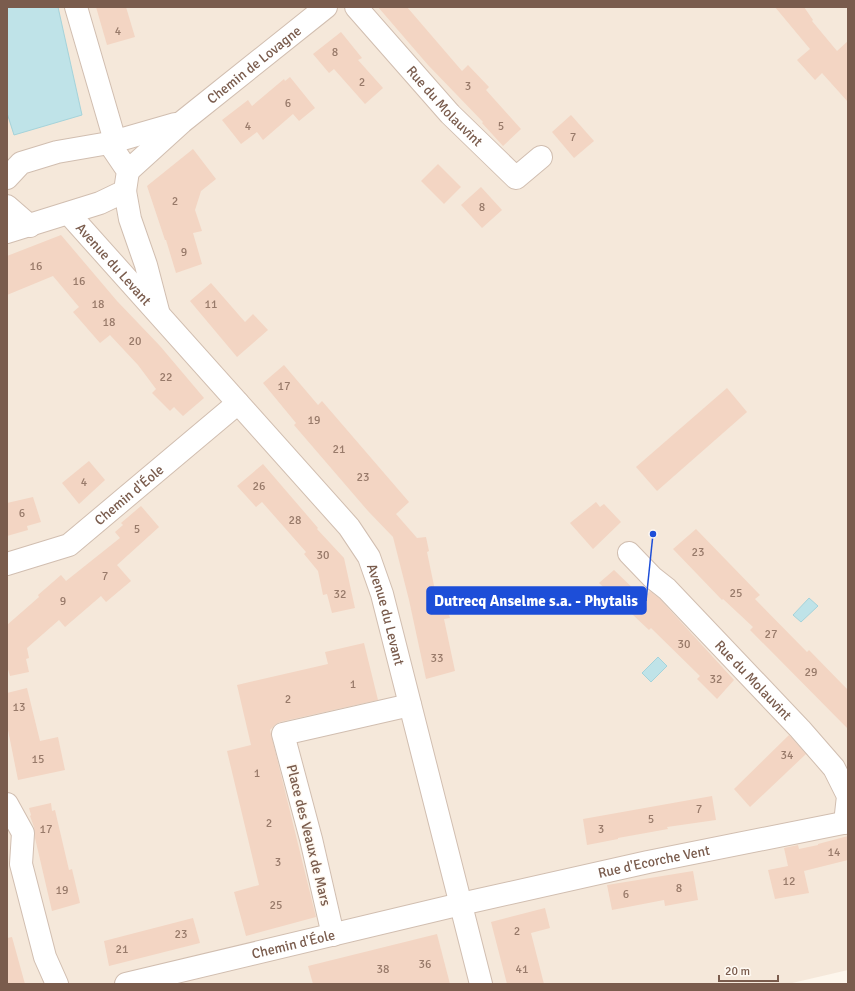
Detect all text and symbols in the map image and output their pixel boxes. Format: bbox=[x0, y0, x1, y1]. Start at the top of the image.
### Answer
street label: Chemin de Lovagne bbox=[204, 22, 305, 108]
house number: 4 bbox=[115, 24, 122, 39]
house number: 8 bbox=[332, 45, 338, 60]
street label: Rue du Molauvint bbox=[403, 63, 486, 150]
house number: 2 bbox=[359, 75, 365, 90]
house number: 3 bbox=[465, 79, 471, 94]
house number: 6 bbox=[285, 96, 291, 111]
house number: 4 bbox=[245, 119, 252, 134]
house number: 5 bbox=[498, 119, 504, 134]
house number: 7 bbox=[570, 130, 576, 145]
house number: 2 bbox=[172, 194, 178, 209]
house number: 8 bbox=[479, 200, 485, 215]
street label: Avenue du Levant bbox=[72, 220, 155, 309]
house number: 9 bbox=[181, 245, 187, 260]
house number: 16 bbox=[30, 259, 42, 274]
house number: 16 bbox=[73, 274, 85, 289]
house number: 18 bbox=[92, 297, 104, 312]
house number: 11 bbox=[205, 297, 217, 312]
house number: 18 bbox=[103, 315, 115, 330]
house number: 20 bbox=[129, 334, 141, 349]
house number: 22 bbox=[160, 370, 172, 385]
house number: 17 bbox=[278, 379, 290, 394]
house number: 19 bbox=[308, 413, 320, 428]
house number: 21 bbox=[333, 442, 345, 457]
street label: Chemin d'Éole bbox=[91, 461, 167, 529]
house number: 23 bbox=[357, 470, 369, 485]
house number: 4 bbox=[81, 475, 88, 490]
house number: 26 bbox=[253, 479, 265, 494]
house number: 6 bbox=[19, 506, 25, 521]
house number: 28 bbox=[289, 513, 301, 528]
house number: 5 bbox=[134, 522, 140, 537]
house number: 23 bbox=[692, 545, 704, 560]
house number: 30 bbox=[317, 548, 329, 563]
street label: Avenue du Levant bbox=[363, 561, 408, 667]
house number: 7 bbox=[102, 569, 108, 584]
house number: 25 bbox=[730, 586, 742, 601]
house number: 32 bbox=[334, 587, 346, 602]
callout: Dutrecq Anselme s.a. - Phytalis bbox=[427, 587, 646, 614]
text: Dutrecq Anselme s.a. - Phytalis bbox=[434, 592, 638, 610]
house number: 9 bbox=[60, 594, 66, 609]
house number: 27 bbox=[765, 627, 777, 642]
house number: 30 bbox=[678, 637, 690, 652]
street label: Rue du Molauvint bbox=[711, 637, 795, 724]
house number: 33 bbox=[431, 651, 443, 666]
house number: 29 bbox=[805, 665, 817, 680]
house number: 32 bbox=[710, 672, 722, 687]
house number: 1 bbox=[350, 677, 356, 692]
house number: 2 bbox=[285, 692, 291, 707]
house number: 13 bbox=[13, 700, 25, 715]
house number: 34 bbox=[781, 748, 794, 763]
house number: 15 bbox=[32, 752, 44, 767]
street label: Place des Veaux de Mars bbox=[283, 763, 334, 908]
house number: 1 bbox=[254, 766, 260, 781]
house number: 7 bbox=[696, 802, 702, 817]
house number: 5 bbox=[648, 812, 654, 827]
house number: 2 bbox=[266, 816, 272, 831]
house number: 17 bbox=[40, 822, 52, 837]
house number: 3 bbox=[598, 822, 604, 837]
street label: Rue d'Ecorche Vent bbox=[596, 842, 712, 882]
house number: 14 bbox=[828, 845, 841, 860]
house number: 3 bbox=[275, 855, 281, 870]
house number: 12 bbox=[783, 874, 795, 889]
house number: 8 bbox=[676, 881, 682, 896]
house number: 19 bbox=[56, 883, 68, 898]
house number: 6 bbox=[623, 887, 629, 902]
house number: 25 bbox=[270, 898, 282, 913]
house number: 2 bbox=[514, 924, 520, 939]
street label: Chemin d'Éole bbox=[250, 926, 337, 963]
house number: 23 bbox=[175, 927, 187, 942]
house number: 21 bbox=[116, 942, 128, 957]
house number: 36 bbox=[419, 957, 431, 972]
scale bar bbox=[719, 957, 778, 983]
house number: 38 bbox=[377, 962, 389, 977]
house number: 41 bbox=[516, 962, 528, 977]
text: 20 m bbox=[725, 964, 750, 979]

